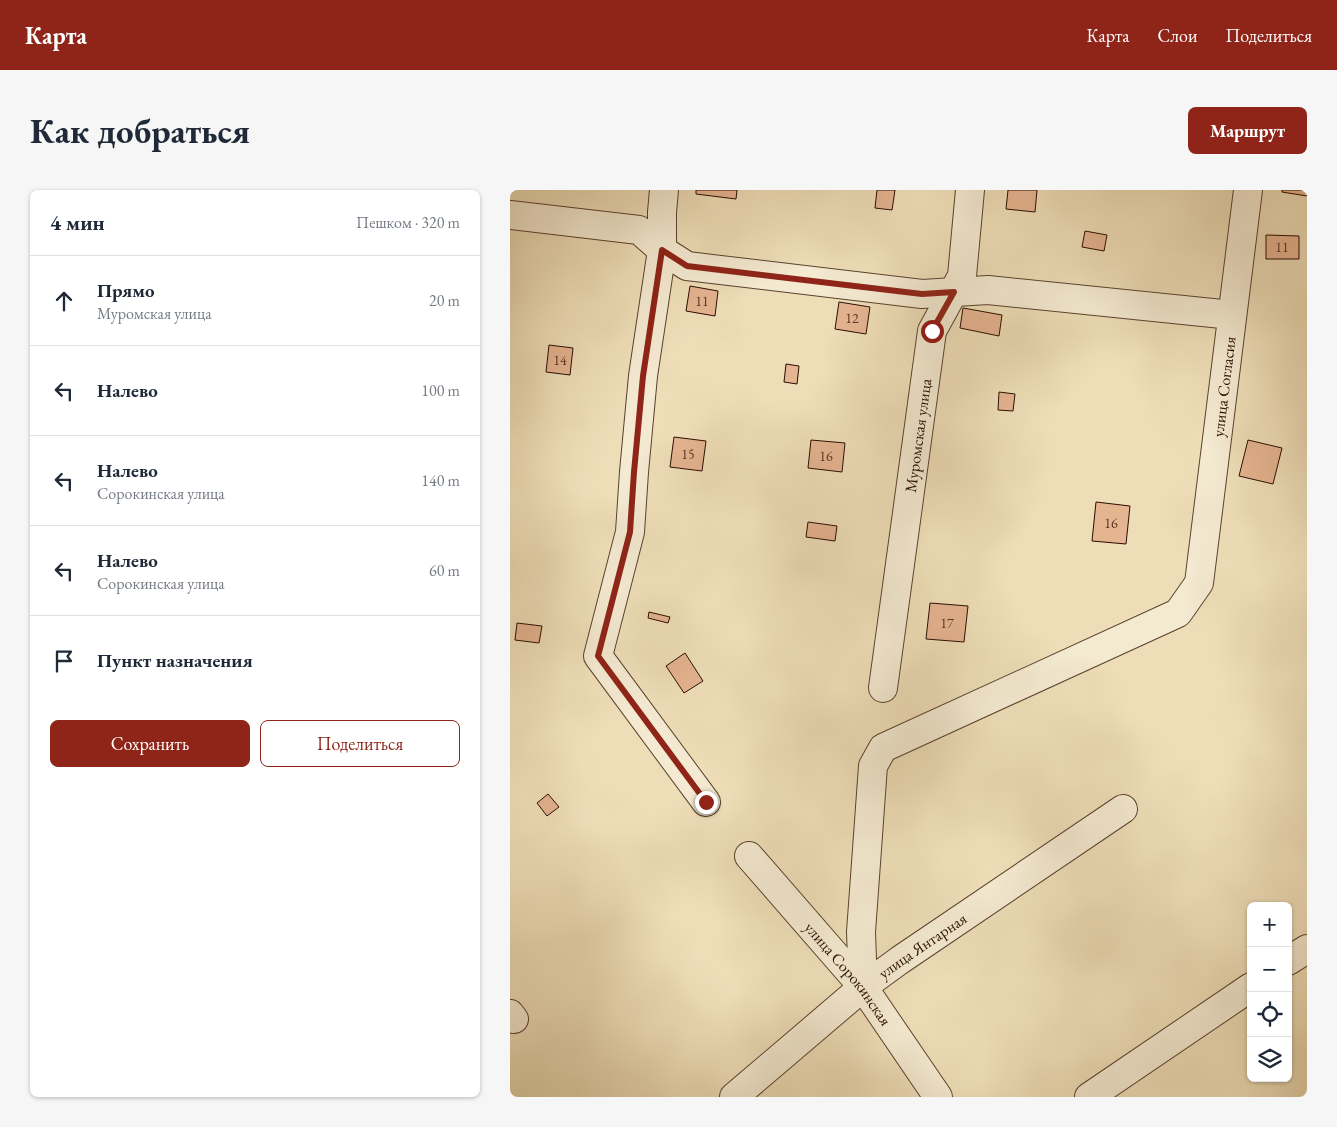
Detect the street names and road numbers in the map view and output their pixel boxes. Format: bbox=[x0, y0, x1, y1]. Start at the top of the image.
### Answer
street label: улица Согласия bbox=[1207, 335, 1241, 438]
street label: Муромская улица bbox=[900, 377, 936, 494]
street label: улица Янтарная bbox=[874, 908, 971, 983]
street label: улица Сорокинская bbox=[800, 917, 896, 1030]

